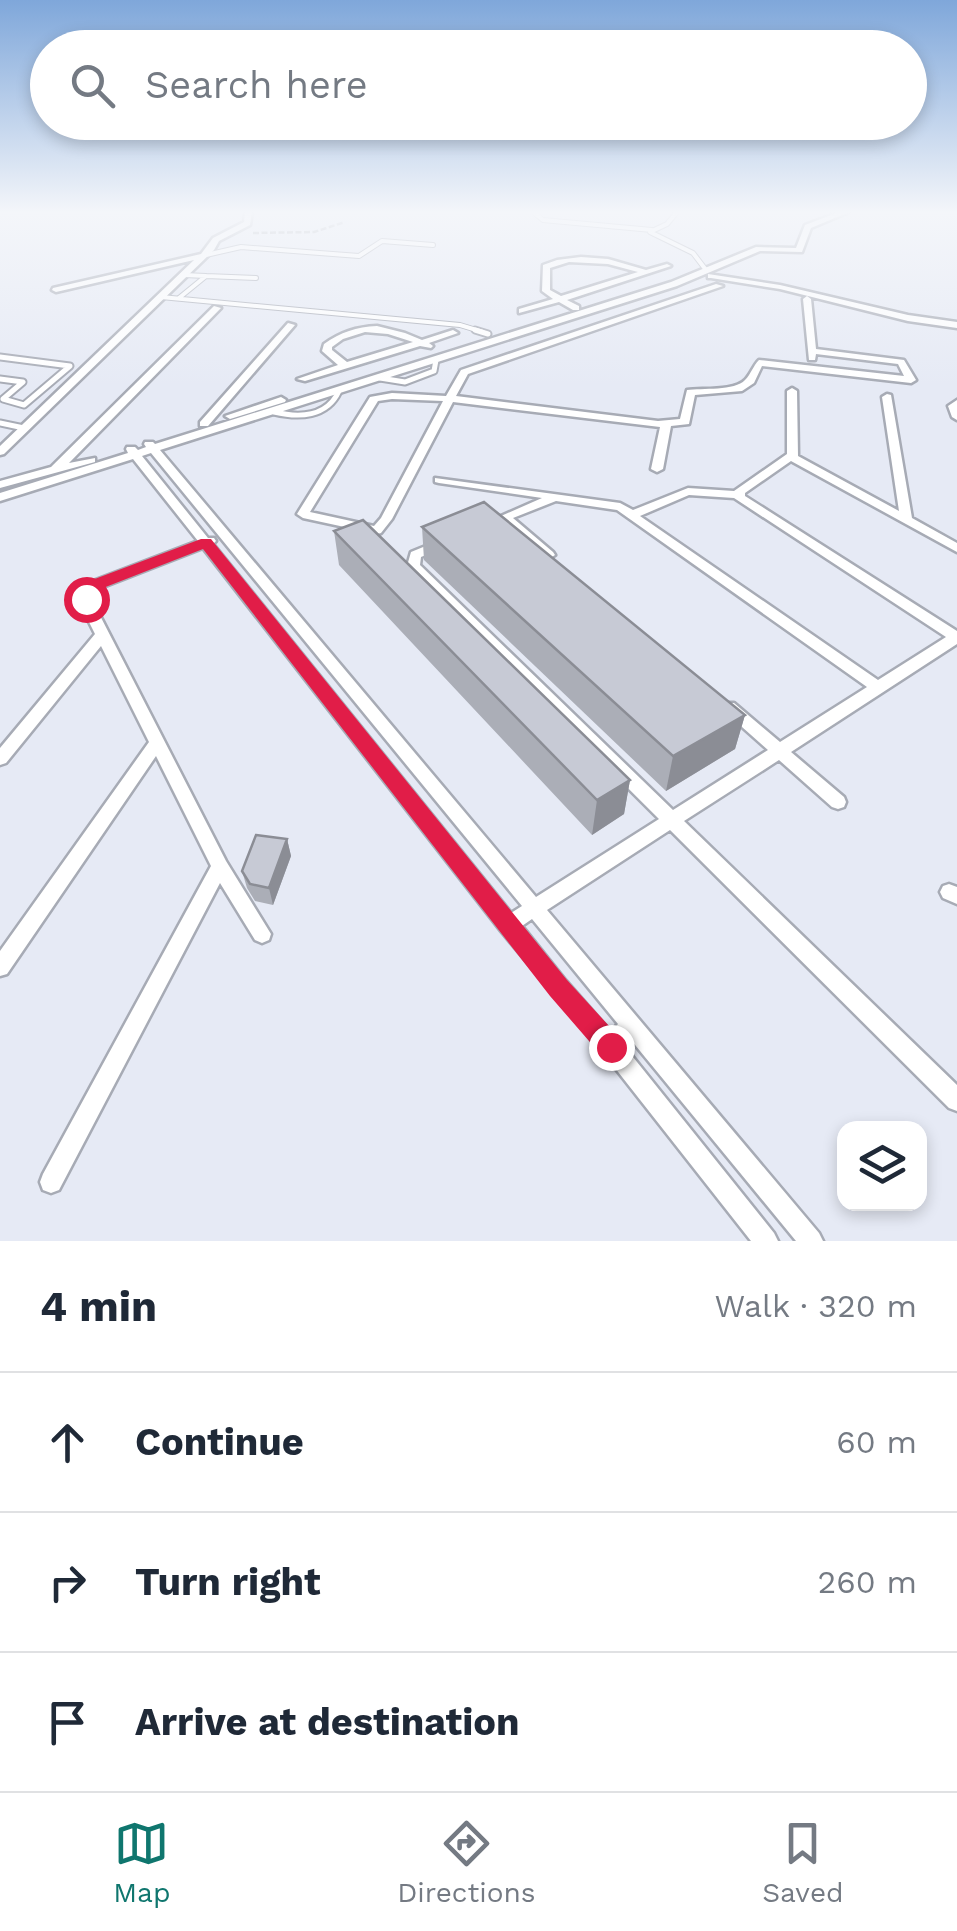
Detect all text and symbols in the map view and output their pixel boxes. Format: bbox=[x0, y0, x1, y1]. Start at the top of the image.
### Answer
search box bbox=[30, 30, 927, 140]
icon: search bbox=[65, 58, 120, 113]
text: Search here bbox=[145, 63, 368, 107]
route start bbox=[64, 577, 110, 623]
route end bbox=[589, 1025, 635, 1071]
map controls bbox=[837, 1121, 927, 1211]
button: layers bbox=[837, 1121, 927, 1211]
text: 4 min bbox=[40, 1282, 157, 1331]
text: Walk · 320 m bbox=[715, 1287, 917, 1325]
icon: ahead bbox=[40, 1415, 95, 1470]
text: Continue bbox=[135, 1420, 304, 1464]
text: 60 m bbox=[836, 1423, 917, 1461]
icon: right bbox=[40, 1555, 95, 1610]
text: Turn right bbox=[135, 1560, 321, 1604]
text: 260 m bbox=[818, 1563, 917, 1601]
icon: arrive bbox=[40, 1695, 95, 1750]
text: Arrive at destination bbox=[135, 1700, 520, 1744]
tab: Map bbox=[113, 1816, 171, 1909]
tab: Directions bbox=[397, 1816, 536, 1909]
tab: Saved bbox=[762, 1816, 844, 1909]

